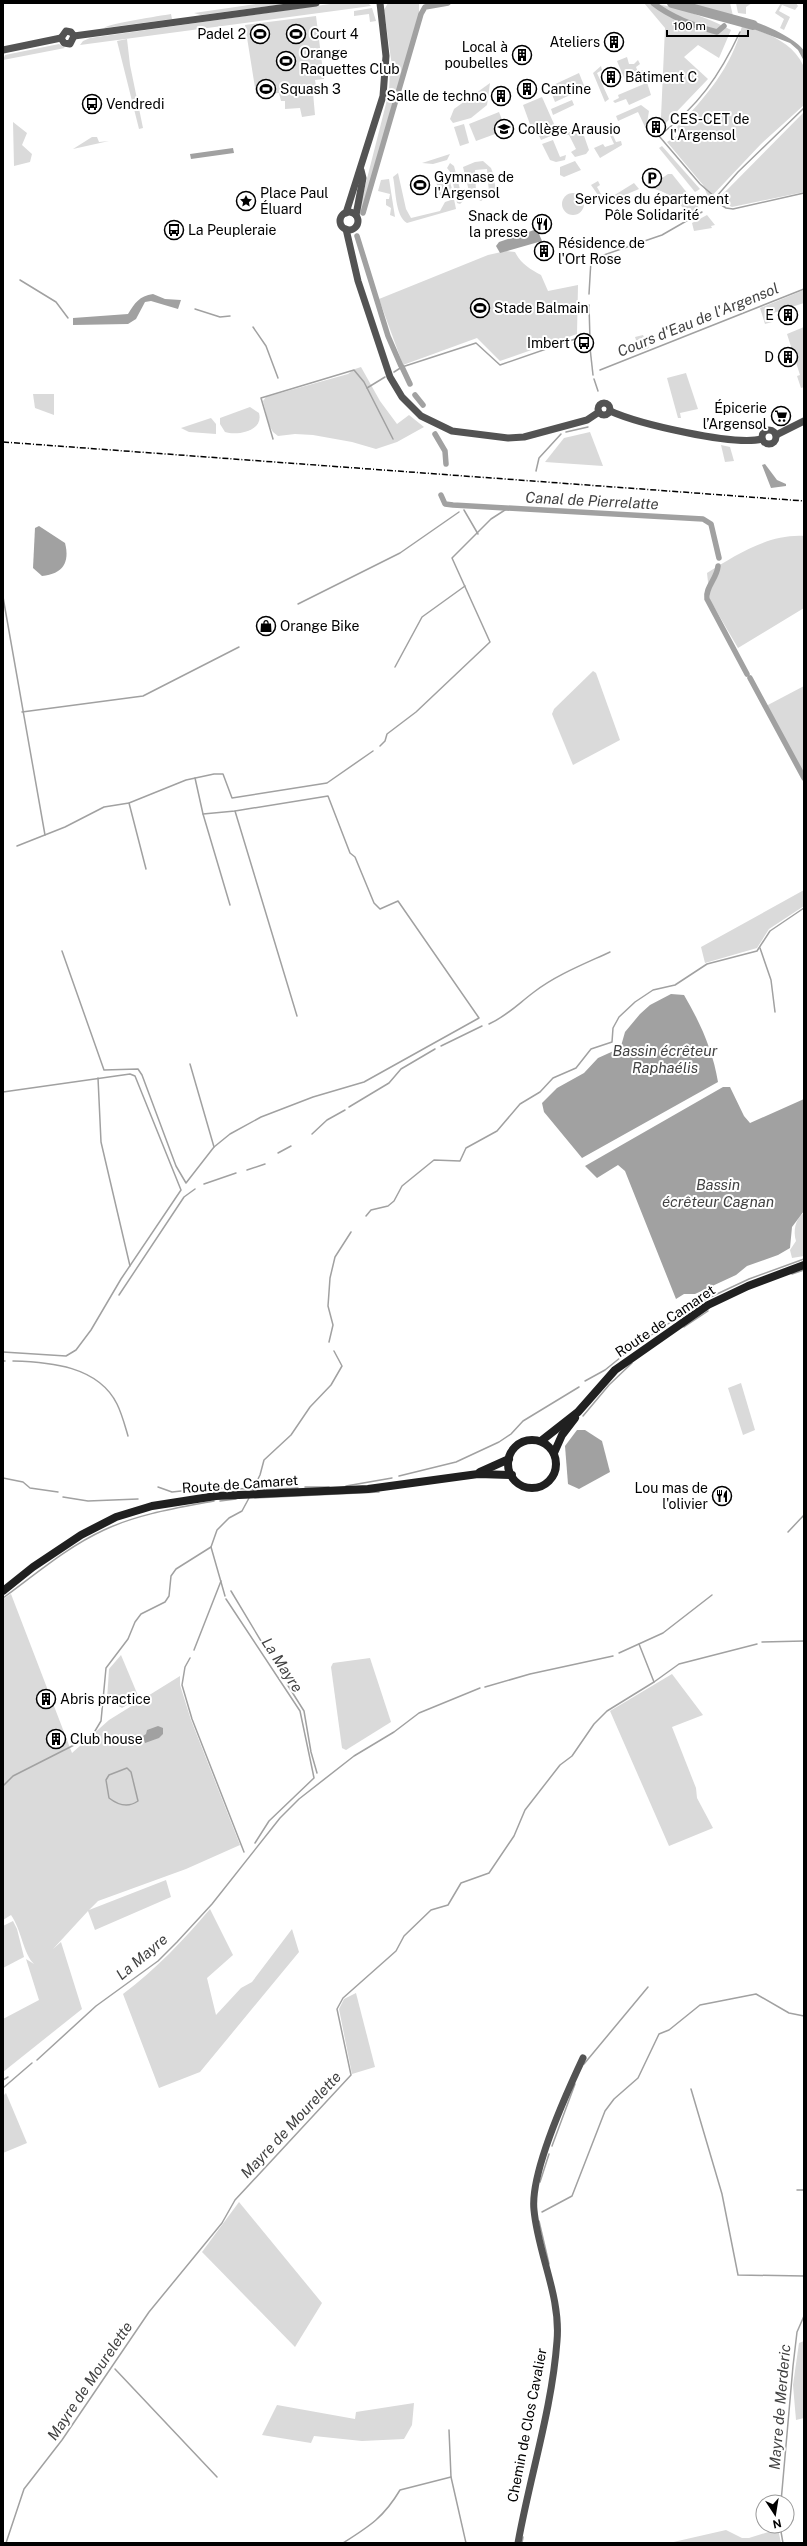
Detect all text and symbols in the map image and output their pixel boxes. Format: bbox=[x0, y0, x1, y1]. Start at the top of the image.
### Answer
scale bar bbox=[667, 12, 748, 38]
text: 100 m bbox=[673, 19, 706, 33]
sports icon: Padel 2 bbox=[249, 23, 271, 45]
sports icon: Court 4 bbox=[285, 23, 307, 45]
place label: Padel 2 bbox=[197, 26, 246, 42]
place label: Court 4 bbox=[310, 26, 359, 42]
building icon: Ateliers bbox=[603, 31, 625, 53]
place label: Ateliers bbox=[550, 34, 600, 50]
place label: Local à poubelles bbox=[444, 39, 508, 71]
building icon: Local à poubelles bbox=[511, 44, 533, 66]
place label: Orange Raquettes Club bbox=[300, 45, 400, 77]
sports icon: Orange Raquettes Club bbox=[275, 50, 297, 72]
building icon: Bâtiment C bbox=[600, 66, 622, 88]
place label: Bâtiment C bbox=[625, 69, 697, 85]
sports icon: Squash 3 bbox=[255, 78, 277, 100]
building icon: Cantine bbox=[516, 78, 538, 100]
place label: Squash 3 bbox=[280, 81, 341, 97]
place label: Cantine bbox=[541, 81, 591, 97]
building icon: Salle de techno bbox=[490, 85, 512, 107]
place label: Salle de techno bbox=[387, 88, 487, 104]
bus stop icon: Vendredi bbox=[81, 93, 103, 115]
place label: Vendredi bbox=[106, 96, 164, 112]
place label: CES-CET de l'Argensol bbox=[670, 111, 750, 143]
building icon: CES-CET de l'Argensol bbox=[645, 116, 667, 138]
school or university icon: Collège Arausio bbox=[493, 118, 515, 140]
place label: Collège Arausio bbox=[518, 121, 621, 137]
parking icon: Services du épartement Pôle Solidarité bbox=[641, 167, 663, 189]
place label: Gymnase de l'Argensol bbox=[434, 169, 514, 201]
sports icon: Gymnase de l'Argensol bbox=[409, 174, 431, 196]
place label: Place Paul Éluard bbox=[260, 185, 329, 217]
place icon: Place Paul Éluard bbox=[235, 190, 257, 212]
place label: Services du épartement Pôle Solidarité bbox=[575, 191, 729, 223]
place label: Snack de la presse bbox=[468, 208, 528, 240]
restaurant icon: Snack de la presse bbox=[531, 213, 553, 235]
bus stop icon: La Peupleraie bbox=[163, 219, 185, 241]
place label: La Peupleraie bbox=[188, 222, 277, 238]
place label: Résidence de l'Ort Rose bbox=[558, 235, 645, 267]
building icon: Résidence de l'Ort Rose bbox=[533, 240, 555, 262]
water label: Cours d'Eau de l'Argensol bbox=[615, 279, 781, 360]
sports icon: Stade Balmain bbox=[469, 297, 491, 319]
place label: Stade Balmain bbox=[494, 300, 589, 316]
building icon: E bbox=[777, 304, 799, 326]
place label: E bbox=[765, 307, 774, 323]
bus stop icon: Imbert bbox=[573, 332, 595, 354]
place label: Imbert bbox=[527, 335, 570, 351]
building icon: D bbox=[777, 346, 799, 368]
place label: D bbox=[764, 349, 774, 365]
place label: Épicerie l’Argensol bbox=[703, 399, 767, 432]
supermarket icon: Épicerie l’Argensol bbox=[770, 405, 792, 427]
water label: Canal de Pierrelatte bbox=[525, 489, 659, 512]
shop icon: Orange Bike bbox=[255, 615, 277, 637]
place label: Orange Bike bbox=[280, 618, 359, 634]
water label: Bassin écrêteur Raphaélis bbox=[613, 1042, 718, 1076]
water label: Bassin écrêteur Cagnan bbox=[662, 1176, 774, 1210]
street label: Route de Camaret bbox=[612, 1282, 718, 1360]
street label: Route de Camaret bbox=[181, 1472, 299, 1496]
place label: Lou mas de l'olivier bbox=[634, 1480, 708, 1512]
restaurant icon: Lou mas de l'olivier bbox=[711, 1485, 733, 1507]
water label: La Mayre bbox=[259, 1634, 306, 1695]
building icon: Abris practice bbox=[35, 1688, 57, 1710]
place label: Abris practice bbox=[60, 1691, 151, 1707]
building icon: Club house bbox=[45, 1728, 67, 1750]
place label: Club house bbox=[70, 1731, 143, 1747]
water label: La Mayre bbox=[113, 1930, 171, 1983]
water label: Mayre de Mourelette bbox=[237, 2068, 344, 2181]
water label: Mayre de Mourelette bbox=[44, 2318, 136, 2443]
water label: Mayre de Merderic bbox=[766, 2343, 793, 2470]
street label: Chemin de Clos Cavalier bbox=[504, 2347, 550, 2503]
north arrow bbox=[755, 2494, 795, 2534]
text: N bbox=[772, 2517, 783, 2531]

